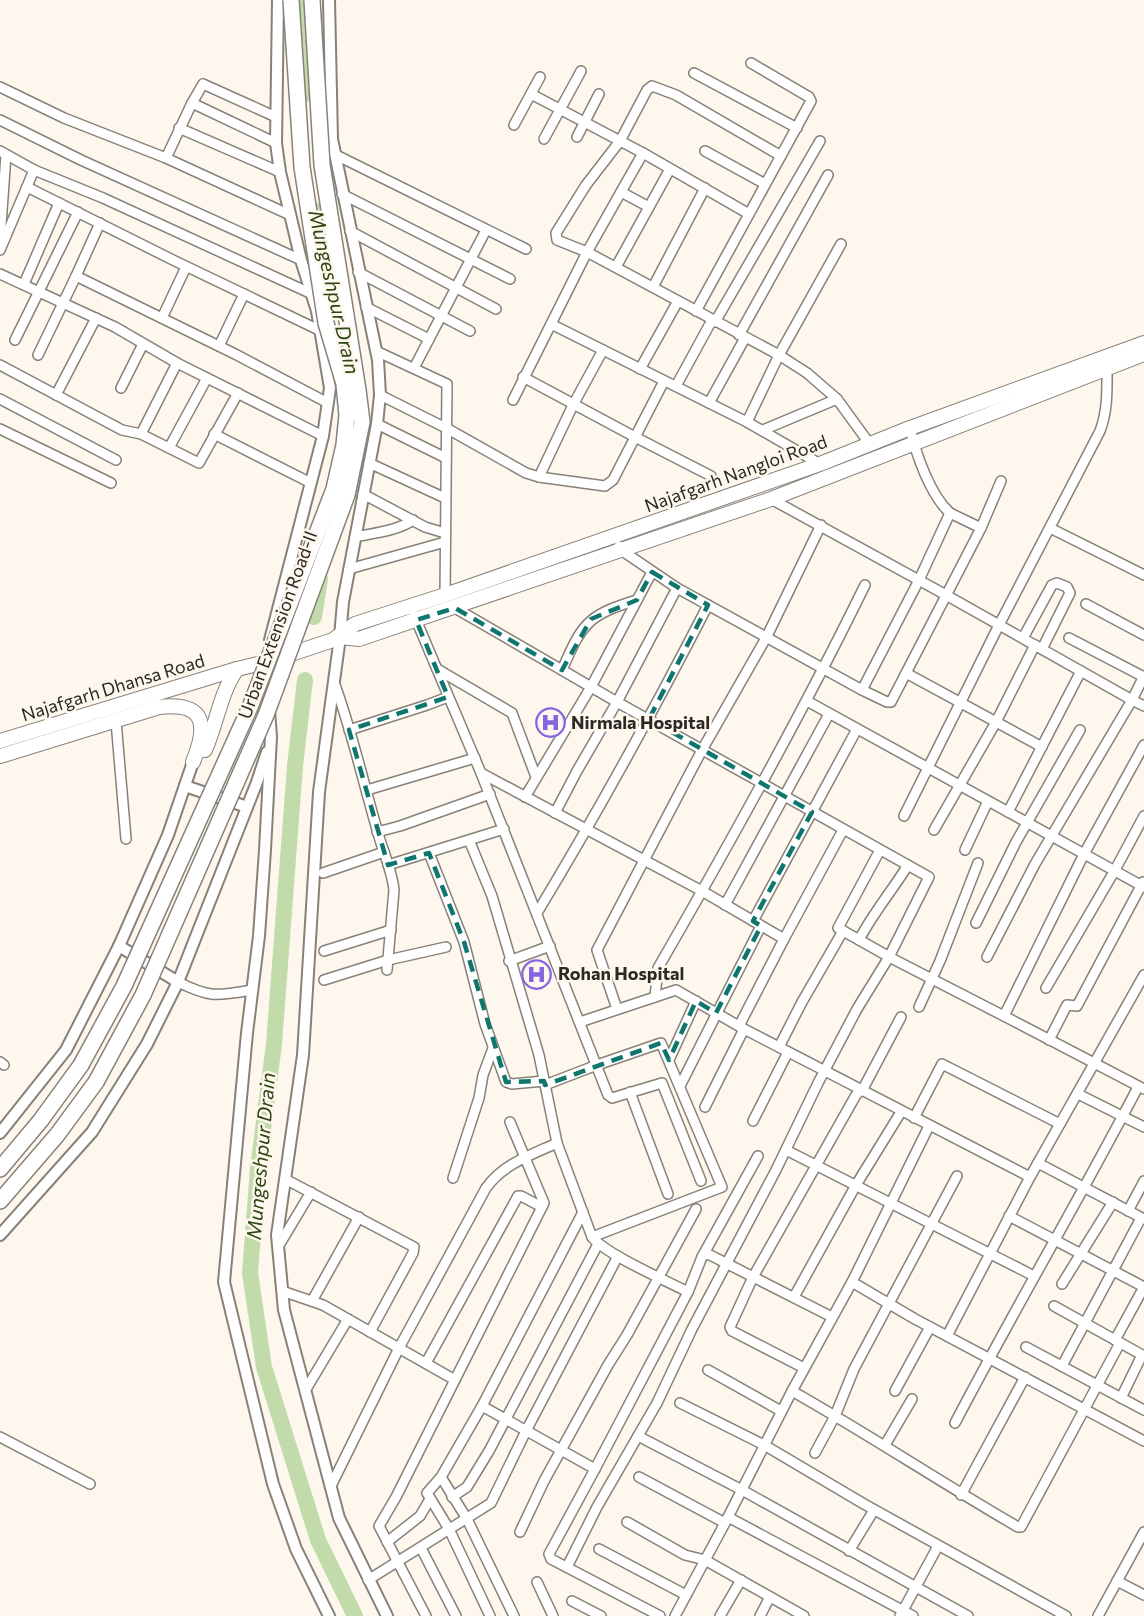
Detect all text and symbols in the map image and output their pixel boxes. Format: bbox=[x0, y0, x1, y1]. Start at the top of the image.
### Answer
water label: Mungeshpur Drain bbox=[304, 207, 366, 376]
street label: Najafgarh Nangloi Road bbox=[641, 430, 830, 516]
street label: Urban Extension Road-II bbox=[233, 528, 321, 722]
street label: Najafgarh Dhansa Road bbox=[18, 649, 207, 725]
hospital icon: Nirmala Hospital bbox=[534, 707, 566, 739]
place label: Nirmala Hospital bbox=[571, 711, 710, 733]
hospital icon: Rohan Hospital bbox=[521, 958, 553, 990]
place label: Rohan Hospital bbox=[558, 962, 684, 984]
water label: Mungeshpur Drain bbox=[241, 1071, 279, 1241]

